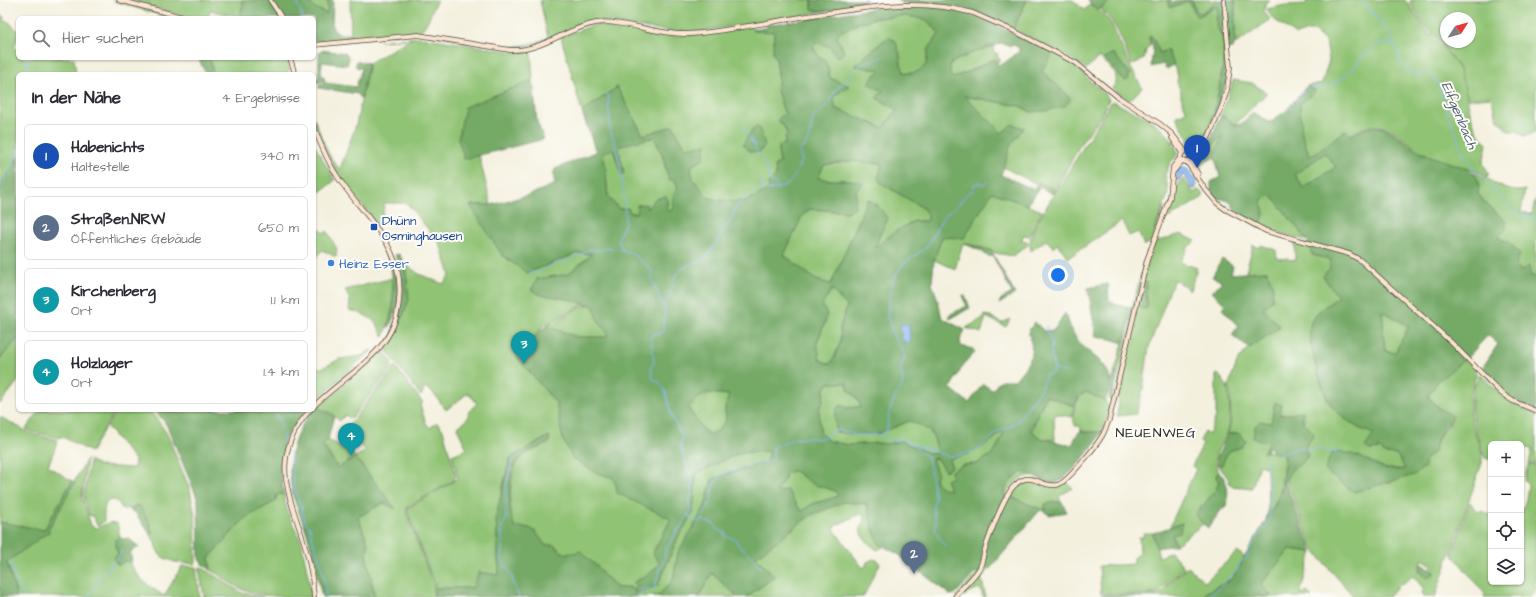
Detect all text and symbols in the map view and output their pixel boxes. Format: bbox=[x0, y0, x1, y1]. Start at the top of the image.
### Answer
north arrow bbox=[1440, 12, 1476, 48]
search box bbox=[16, 16, 316, 60]
icon: search bbox=[30, 27, 52, 49]
text: Hier suchen bbox=[62, 28, 143, 49]
water label: Eifgenbach bbox=[1436, 79, 1483, 153]
text: In der Nähe bbox=[32, 86, 121, 110]
text: 4 Ergebnisse bbox=[221, 89, 300, 107]
pin: 1 bbox=[1184, 135, 1210, 168]
text: Habenichts bbox=[71, 137, 145, 158]
text: 1 bbox=[45, 147, 47, 165]
text: 340 m bbox=[260, 147, 299, 165]
text: Haltestelle bbox=[71, 158, 130, 176]
text: Straßen.NRW bbox=[71, 209, 165, 230]
place label: Dhünn Osminghausen bbox=[382, 212, 463, 246]
text: 2 bbox=[42, 219, 50, 237]
text: 650 m bbox=[258, 219, 299, 237]
marker: Dhünn Osminghausen bbox=[369, 222, 379, 232]
text: Öffentliches Gebäude bbox=[71, 230, 202, 248]
place label: Heinz Esser bbox=[339, 255, 409, 273]
marker: Heinz Esser bbox=[326, 258, 336, 268]
your location bbox=[1048, 265, 1068, 285]
text: Kirchenberg bbox=[71, 281, 156, 302]
text: 3 bbox=[43, 291, 49, 309]
text: 1.1 km bbox=[271, 291, 299, 309]
text: Ort bbox=[71, 302, 92, 320]
pin: 3 bbox=[511, 331, 537, 364]
text: Holzlager bbox=[71, 353, 132, 374]
text: 4 bbox=[42, 363, 50, 381]
text: 1.4 km bbox=[263, 363, 299, 381]
text: Ort bbox=[71, 374, 92, 392]
pin: 4 bbox=[338, 423, 364, 456]
district label: NEUENWEG bbox=[1115, 423, 1197, 443]
map controls bbox=[1488, 441, 1524, 585]
button: + bbox=[1488, 441, 1524, 477]
button: − bbox=[1488, 477, 1524, 513]
button: locate bbox=[1488, 513, 1524, 549]
pin: 2 bbox=[901, 541, 927, 574]
button: layers bbox=[1488, 549, 1524, 585]

